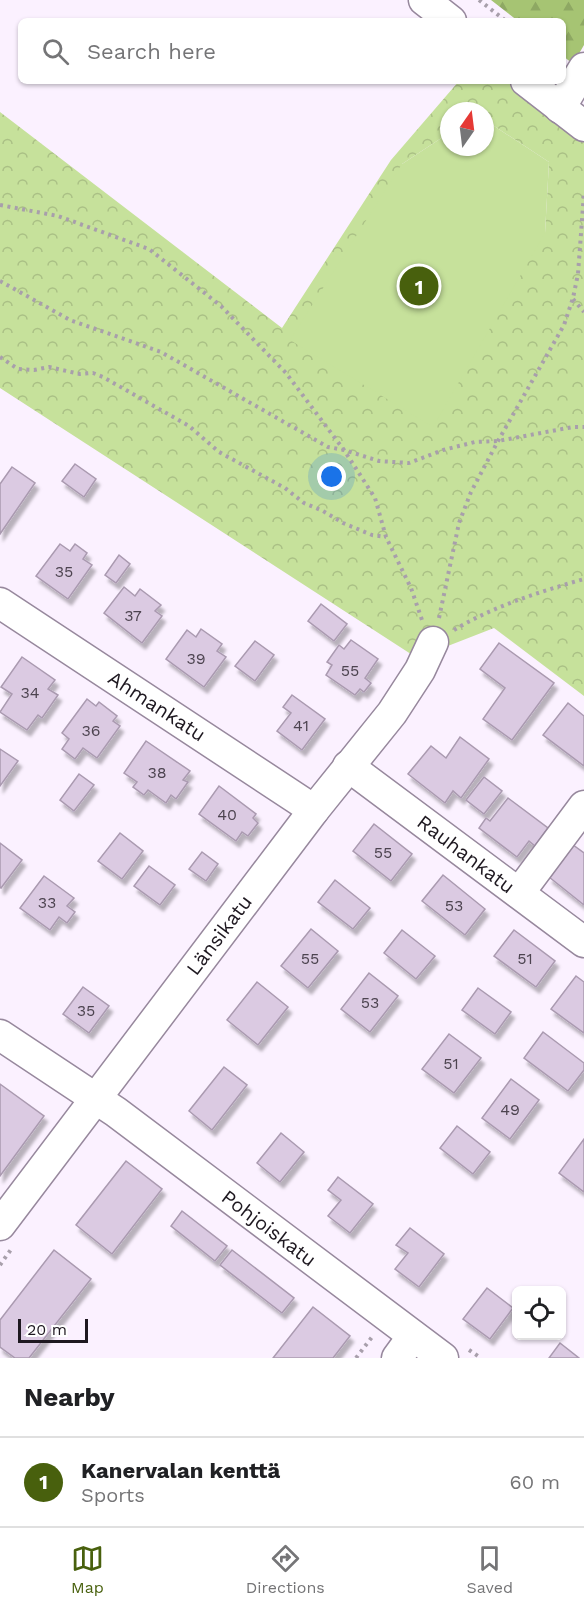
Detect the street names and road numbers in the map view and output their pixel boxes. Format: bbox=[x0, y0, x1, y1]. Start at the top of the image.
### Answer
street label: Ahmankatu bbox=[104, 666, 210, 746]
street label: Rauhankatu bbox=[413, 810, 519, 898]
street label: Länsikatu bbox=[181, 890, 257, 980]
street label: Pohjoiskatu bbox=[217, 1185, 321, 1271]

